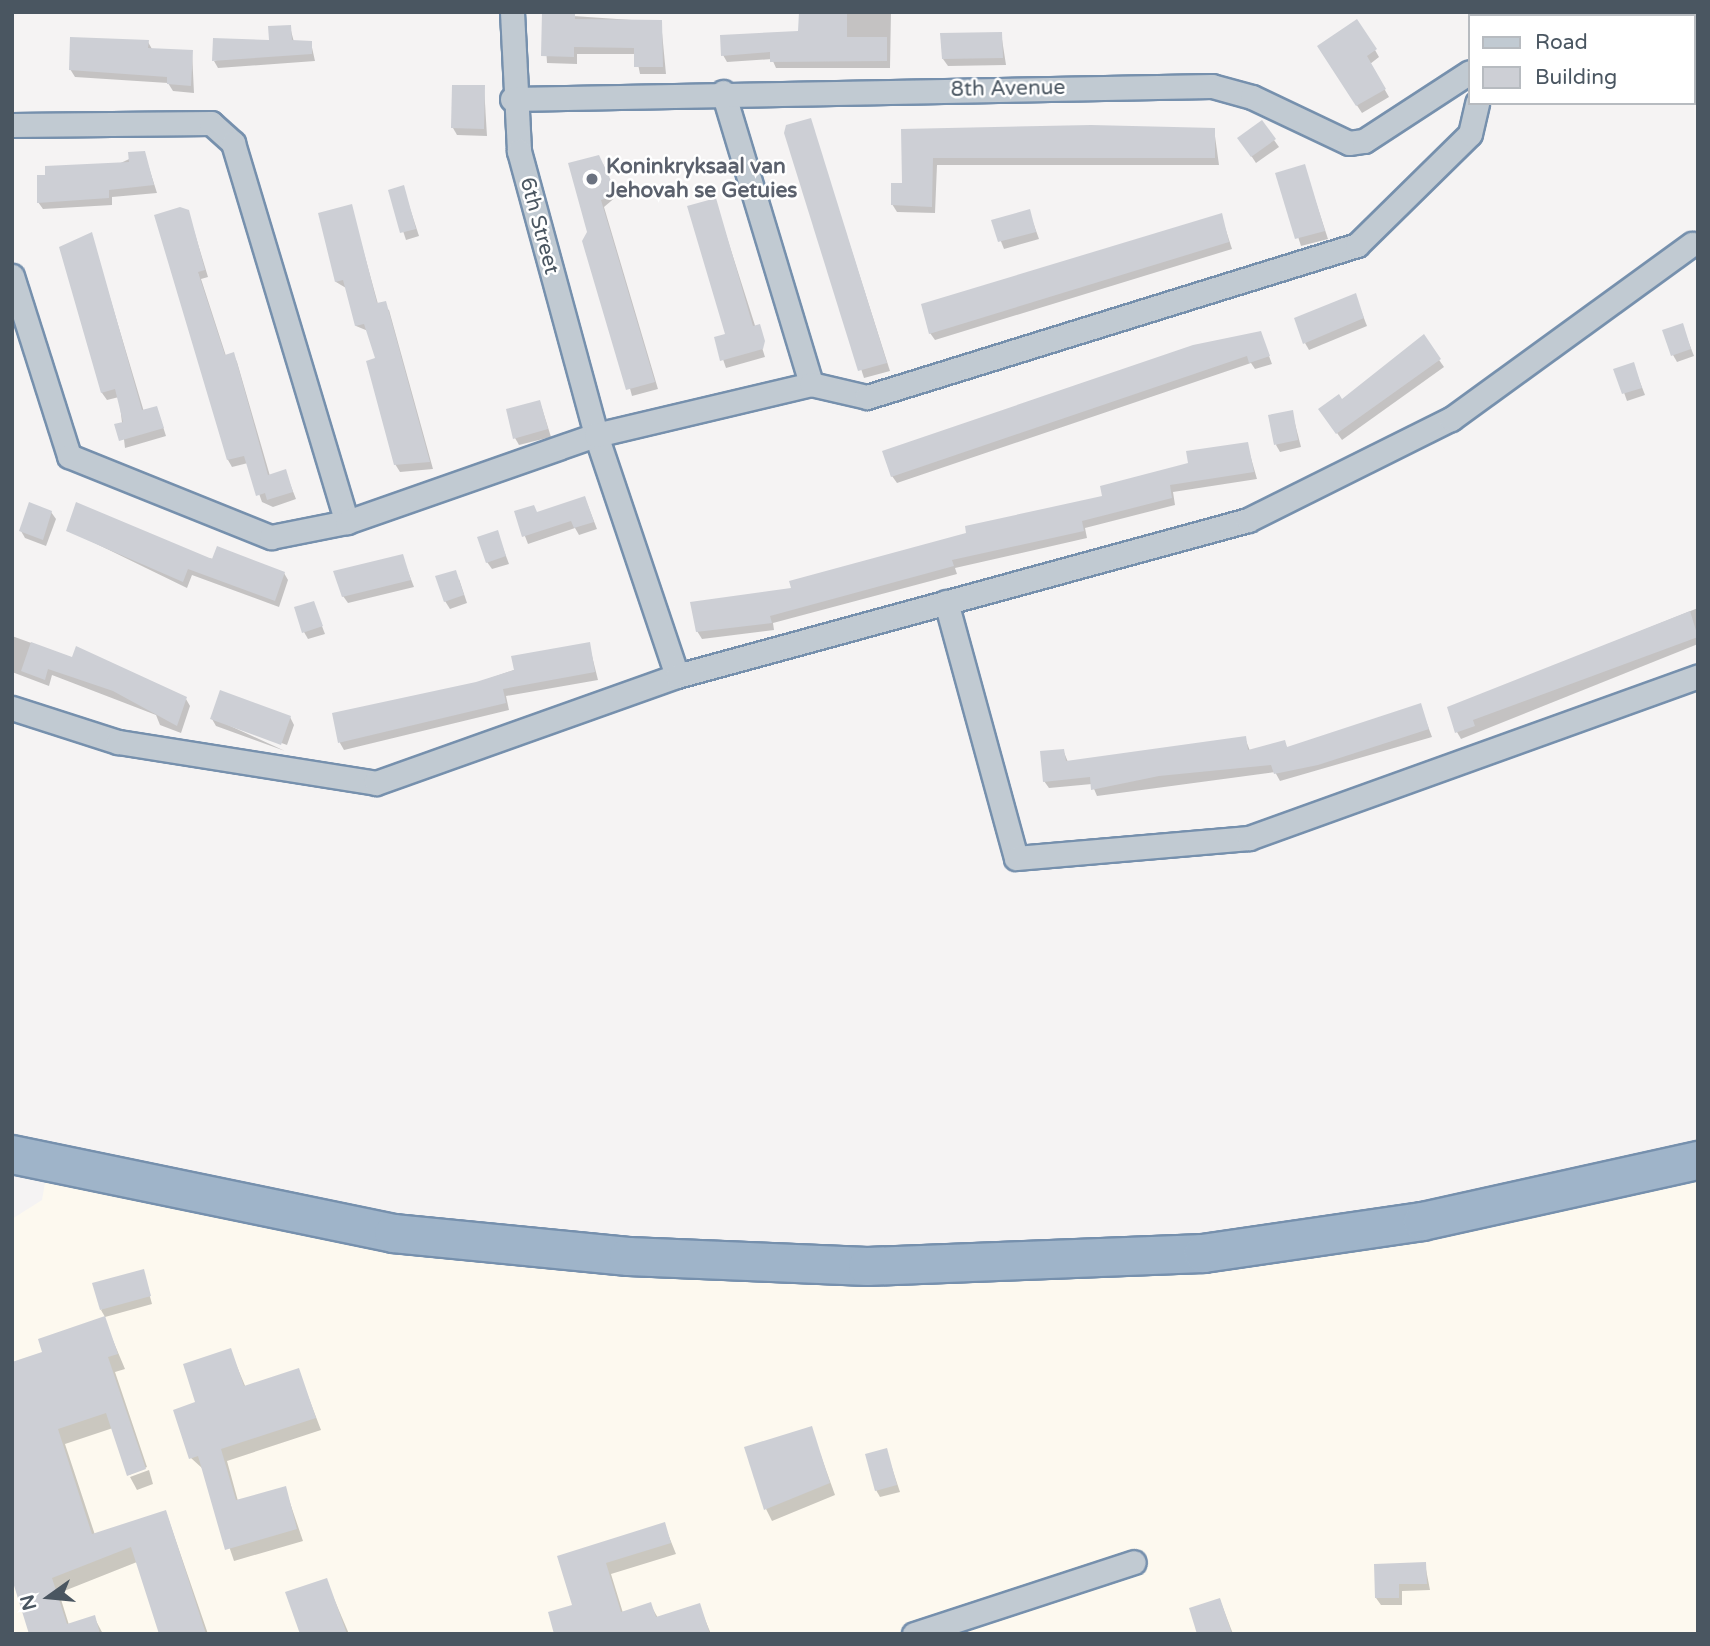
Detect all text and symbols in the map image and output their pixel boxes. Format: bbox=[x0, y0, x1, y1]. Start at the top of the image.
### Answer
legend bbox=[1468, 14, 1696, 105]
text: Road bbox=[1535, 30, 1588, 55]
text: Building bbox=[1535, 65, 1617, 90]
street label: 8th Avenue bbox=[950, 75, 1066, 103]
place label: Koninkryksaal van Jehovah se Getuies bbox=[606, 154, 797, 204]
marker: Koninkryksaal van Jehovah se Getuies bbox=[584, 171, 600, 187]
street label: 6th Street bbox=[514, 175, 564, 277]
north arrow bbox=[14, 1562, 84, 1632]
text: N bbox=[16, 1592, 41, 1613]

